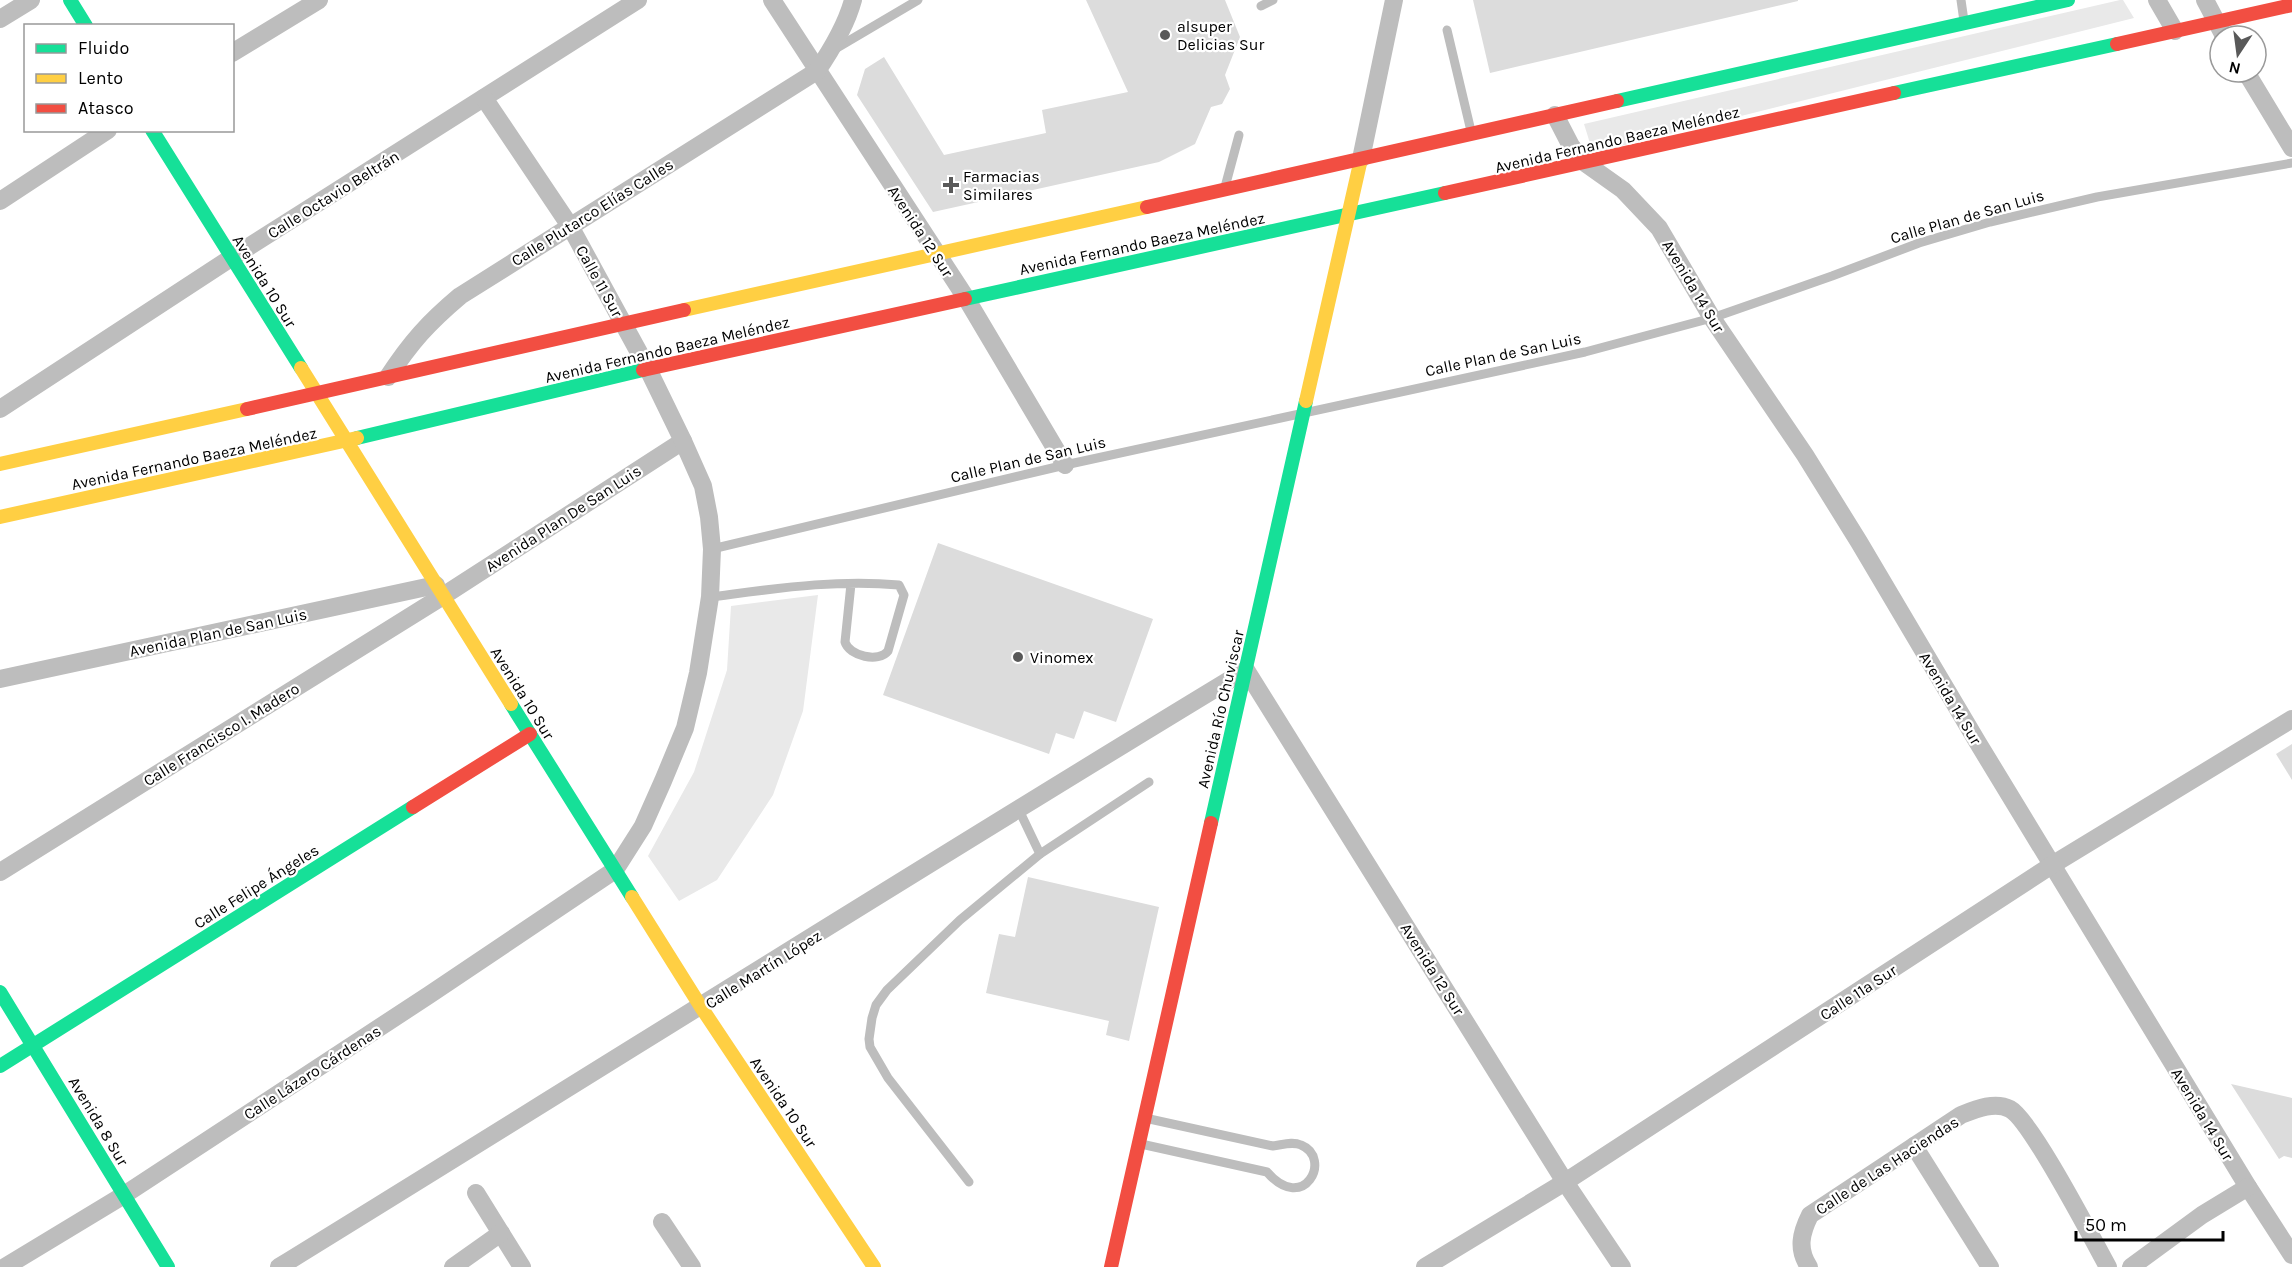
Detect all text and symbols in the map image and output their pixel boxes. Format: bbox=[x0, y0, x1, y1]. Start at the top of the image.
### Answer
place label: alsuper Delicias Sur bbox=[1177, 17, 1264, 54]
legend bbox=[24, 24, 234, 132]
north arrow bbox=[2208, 24, 2268, 84]
marker: alsuper Delicias Sur bbox=[1158, 28, 1172, 42]
text: Fluido bbox=[78, 37, 129, 59]
text: N bbox=[2227, 58, 2242, 79]
text: Lento bbox=[78, 67, 123, 89]
text: Atasco bbox=[78, 97, 134, 119]
street label: Avenida Fernando Baeza Meléndez bbox=[1493, 102, 1741, 177]
street label: Calle Octavio Beltrán bbox=[264, 146, 402, 243]
street label: Calle Plutarco Elías Calles bbox=[508, 155, 677, 270]
place label: Farmacias Similares bbox=[963, 167, 1040, 204]
marker: Farmacias Similares bbox=[944, 178, 958, 192]
street label: Avenida 12 Sur bbox=[884, 182, 957, 281]
street label: Calle Plan de San Luis bbox=[1888, 185, 2046, 248]
street label: Avenida Fernando Baeza Meléndez bbox=[1018, 208, 1266, 279]
street label: Avenida 10 Sur bbox=[229, 232, 301, 331]
street label: Avenida 14 Sur bbox=[1658, 236, 1729, 336]
street label: Calle 11 Sur bbox=[572, 242, 627, 321]
street label: Avenida Fernando Baeza Meléndez bbox=[543, 312, 791, 387]
street label: Calle Plan de San Luis bbox=[1423, 329, 1583, 380]
street label: Avenida Fernando Baeza Meléndez bbox=[70, 423, 318, 494]
street label: Calle Plan de San Luis bbox=[949, 432, 1108, 487]
street label: Avenida Plan De San Luis bbox=[482, 461, 645, 576]
street label: Avenida Plan de San Luis bbox=[128, 604, 309, 661]
street label: Avenida Río Chuviscar bbox=[1193, 628, 1248, 790]
street label: Avenida 10 Sur bbox=[487, 644, 559, 743]
place label: Vinomex bbox=[1030, 648, 1094, 667]
street label: Avenida 14 Sur bbox=[1915, 648, 1986, 748]
marker: Vinomex bbox=[1011, 650, 1025, 664]
street label: Calle Francisco I. Madero bbox=[140, 679, 303, 790]
street label: Calle Felipe Ángeles bbox=[190, 840, 322, 933]
street label: Avenida 12 Sur bbox=[1397, 920, 1469, 1019]
street label: Calle Martín López bbox=[702, 926, 825, 1013]
street label: Calle 11a Sur bbox=[1816, 960, 1900, 1024]
street label: Calle Lázaro Cárdenas bbox=[240, 1021, 384, 1124]
street label: Avenida 10 Sur bbox=[746, 1053, 821, 1151]
street label: Avenida 14 Sur bbox=[2167, 1064, 2238, 1164]
street label: Avenida 8 Sur bbox=[65, 1073, 133, 1169]
street label: Calle de Las Haciendas bbox=[1812, 1112, 1962, 1219]
scale bar bbox=[2076, 1204, 2223, 1242]
text: 50 m bbox=[2085, 1214, 2127, 1236]

